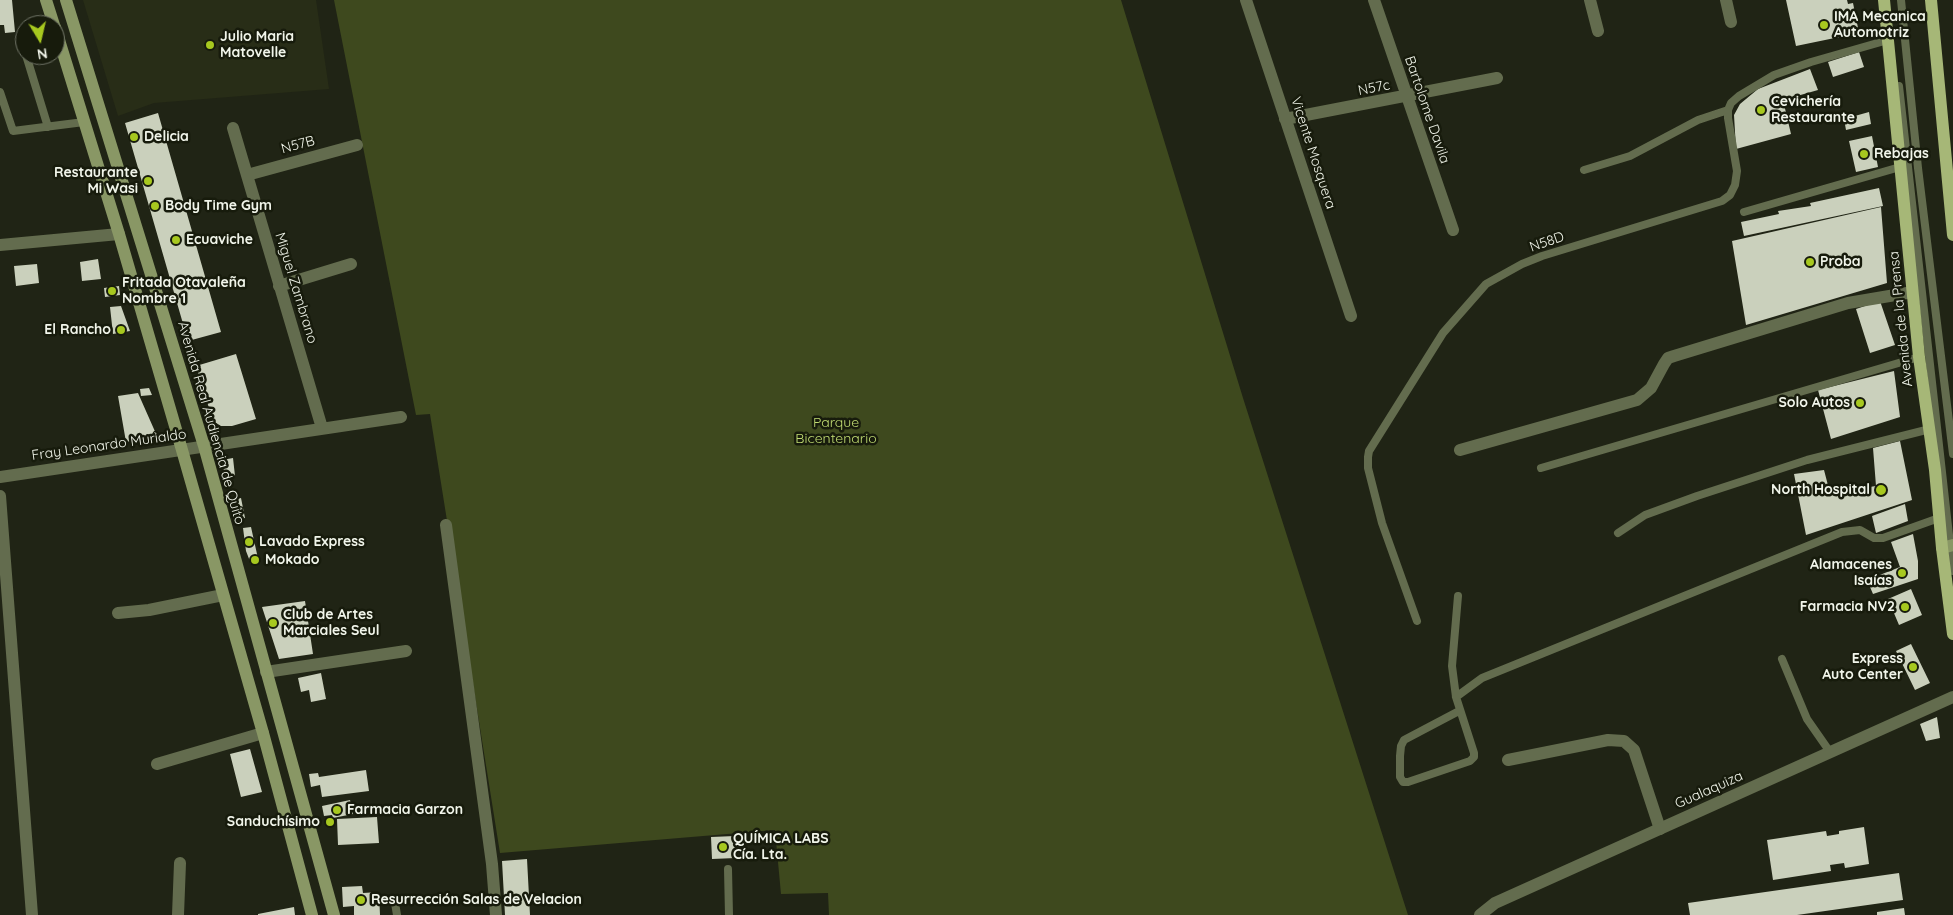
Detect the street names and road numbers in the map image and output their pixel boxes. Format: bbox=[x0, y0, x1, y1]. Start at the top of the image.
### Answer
street label: Bartolome Davila bbox=[1401, 54, 1453, 166]
street label: N57c bbox=[1357, 77, 1391, 99]
street label: Vicente Mosquera bbox=[1287, 95, 1339, 211]
street label: N57B bbox=[279, 132, 317, 158]
street label: N58D bbox=[1528, 228, 1566, 256]
street label: Miguel Zambrano bbox=[271, 230, 321, 346]
street label: Avenida de la Prensa bbox=[1886, 250, 1916, 388]
street label: Avenida Real Audiencia de Quito bbox=[174, 319, 248, 527]
street label: Fray Leonardo Murialdo bbox=[31, 426, 187, 464]
street label: Gualaquiza bbox=[1672, 768, 1746, 812]

